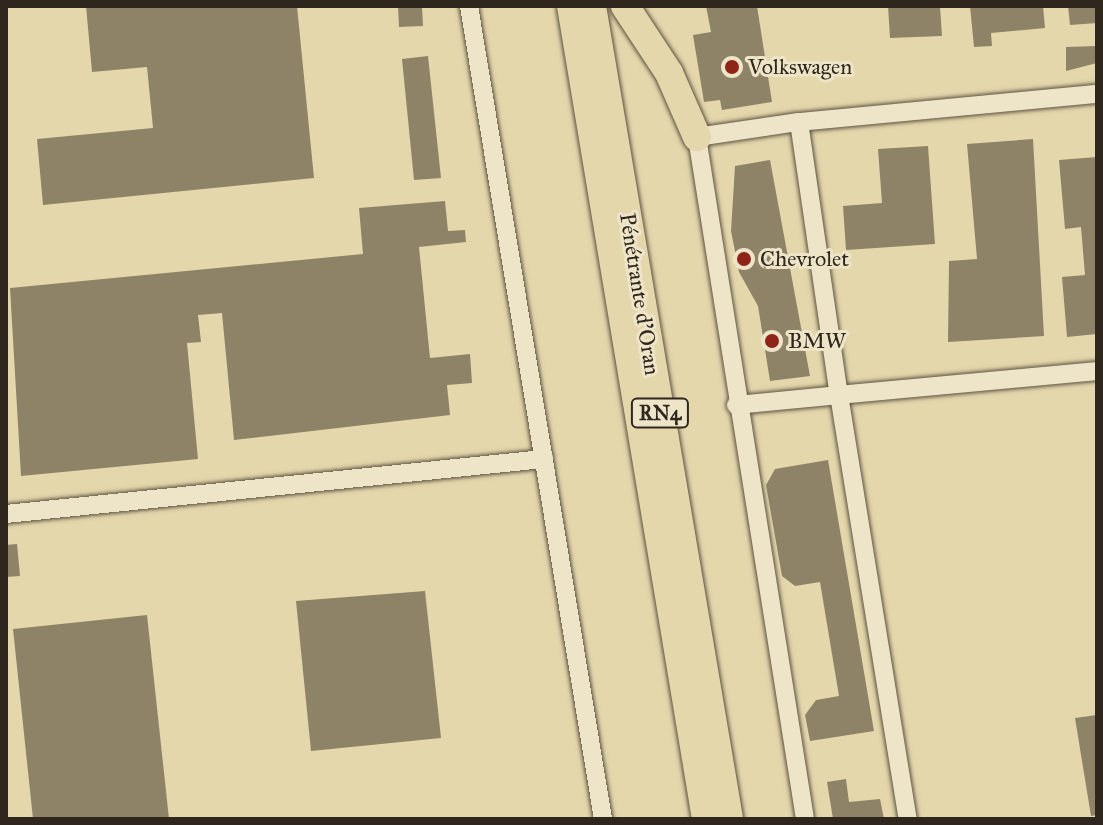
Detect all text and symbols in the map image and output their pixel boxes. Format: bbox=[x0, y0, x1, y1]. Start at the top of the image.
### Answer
place label: Volkswagen bbox=[748, 54, 852, 80]
marker: Volkswagen bbox=[723, 58, 741, 76]
street label: Pénétrante d'Oran bbox=[614, 211, 666, 377]
place label: Chevrolet bbox=[760, 246, 849, 272]
marker: Chevrolet bbox=[735, 250, 753, 268]
place label: BMW bbox=[788, 328, 846, 354]
marker: BMW bbox=[763, 332, 781, 350]
road number: RN4 bbox=[630, 397, 690, 429]

